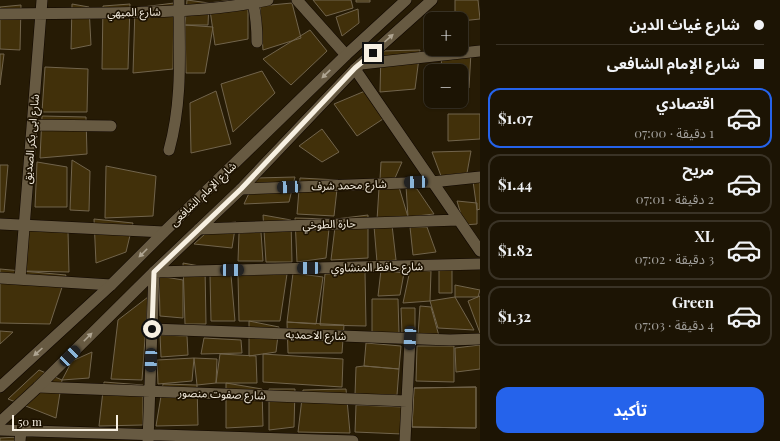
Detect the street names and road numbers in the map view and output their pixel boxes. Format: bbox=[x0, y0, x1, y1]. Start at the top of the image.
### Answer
street label: شارع الميهي bbox=[107, 4, 161, 22]
street label: شارع ابى بكر الصديق bbox=[19, 93, 43, 185]
street label: شارع الإمام الشافعى bbox=[166, 158, 240, 230]
street label: شارع محمد شرف bbox=[311, 176, 387, 194]
street label: حارة الطوخي bbox=[302, 215, 357, 234]
street label: شارع حافظ المنشاوي bbox=[331, 258, 424, 277]
street label: شارع الاحمديه bbox=[285, 326, 347, 344]
street label: شارع صفوت منصور bbox=[177, 384, 266, 404]

